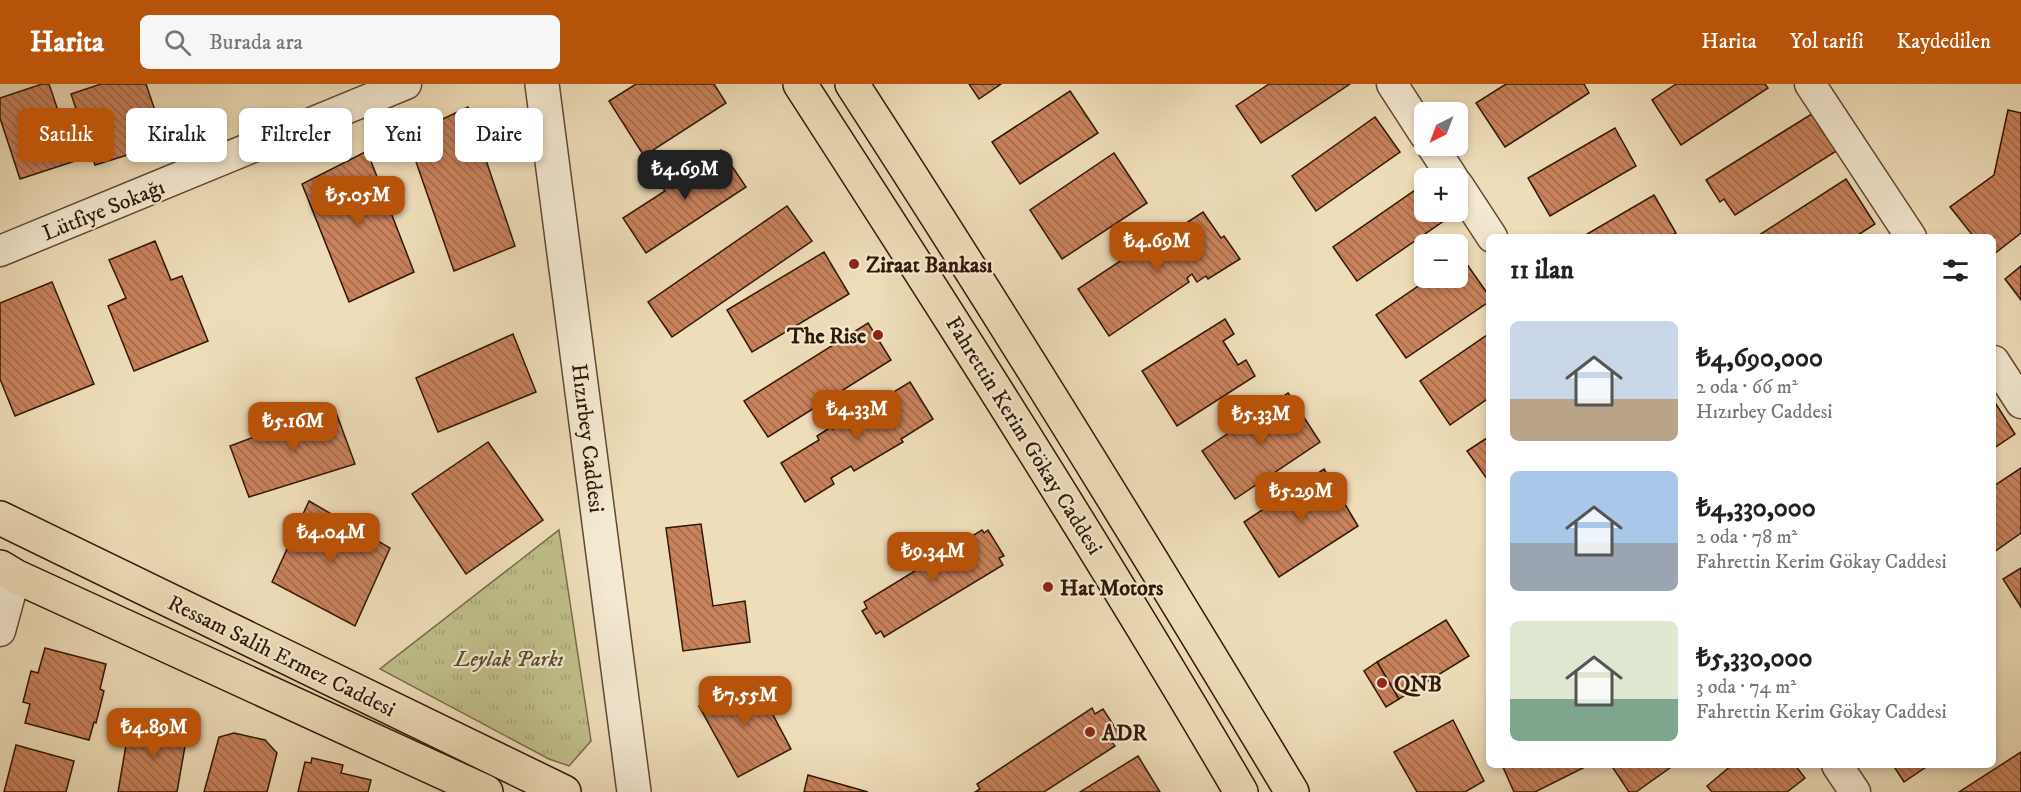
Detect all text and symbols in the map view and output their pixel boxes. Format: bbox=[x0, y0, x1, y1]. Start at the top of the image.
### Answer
search box bbox=[140, 15, 560, 69]
text: Harita bbox=[30, 25, 104, 60]
icon: search bbox=[161, 26, 194, 59]
text: Burada ara bbox=[209, 29, 303, 56]
text: Harita bbox=[1701, 29, 1757, 55]
text: Yol tarifi bbox=[1790, 29, 1864, 55]
text: Kaydedilen bbox=[1897, 29, 1991, 55]
north arrow bbox=[1414, 102, 1468, 156]
map controls bbox=[1414, 102, 1468, 288]
chip: Satılık bbox=[18, 108, 114, 162]
chip: Kiralık bbox=[126, 108, 227, 162]
chip: Filtreler bbox=[239, 108, 352, 162]
chip: Yeni bbox=[364, 108, 443, 162]
chip: Daire bbox=[455, 108, 543, 162]
pin: ₺4.69M bbox=[636, 150, 734, 201]
text: ₺4.69M bbox=[652, 157, 718, 182]
button: + bbox=[1414, 168, 1468, 222]
street label: Lütfiye Sokağı bbox=[39, 174, 169, 247]
pin: ₺5.05M bbox=[309, 176, 407, 227]
text: ₺5.05M bbox=[326, 183, 390, 208]
pin: ₺4.69M bbox=[1108, 222, 1206, 273]
text: ₺4.69M bbox=[1124, 229, 1190, 254]
button: − bbox=[1414, 234, 1468, 288]
place label: Ziraat Bankası bbox=[866, 252, 993, 279]
text: 11 ilan bbox=[1510, 254, 1574, 287]
icon: filters bbox=[1939, 254, 1972, 287]
marker: Ziraat Bankası bbox=[847, 257, 861, 271]
street label: Fahrettin Kerim Gökay Caddesi bbox=[939, 312, 1108, 560]
place label: The Rise bbox=[786, 323, 866, 350]
marker: The Rise bbox=[871, 328, 885, 342]
text: ₺4,690,000 bbox=[1696, 342, 1823, 375]
icon: home bbox=[1558, 345, 1630, 417]
street label: Hızırbey Caddesi bbox=[565, 362, 610, 514]
text: 2 oda · 66 m² bbox=[1696, 375, 1798, 400]
pin: ₺4.33M bbox=[808, 390, 906, 441]
pin: ₺5.33M bbox=[1212, 395, 1310, 446]
text: ₺4.33M bbox=[826, 397, 888, 422]
text: Hızırbey Caddesi bbox=[1696, 400, 1833, 425]
pin: ₺5.16M bbox=[244, 402, 342, 453]
text: ₺5.33M bbox=[1232, 402, 1290, 427]
text: ₺5.16M bbox=[262, 409, 324, 434]
pin: ₺5.29M bbox=[1252, 472, 1350, 523]
text: ₺5.29M bbox=[1269, 479, 1333, 504]
text: ₺4,330,000 bbox=[1696, 492, 1816, 525]
icon: home bbox=[1558, 495, 1630, 567]
pin: ₺4.04M bbox=[282, 513, 380, 564]
text: ₺4.04M bbox=[297, 520, 365, 545]
text: 2 oda · 78 m² bbox=[1696, 525, 1797, 550]
pin: ₺9.34M bbox=[884, 532, 982, 583]
text: ₺9.34M bbox=[901, 539, 965, 564]
text: Fahrettin Kerim Gökay Caddesi bbox=[1696, 550, 1947, 575]
place label: Hat Motors bbox=[1060, 575, 1164, 602]
marker: Hat Motors bbox=[1041, 580, 1055, 594]
street label: Ressam Salih Ermez Caddesi bbox=[163, 589, 400, 723]
text: ₺5,330,000 bbox=[1696, 642, 1812, 675]
icon: home bbox=[1558, 645, 1630, 717]
park label: Leylak Parkı bbox=[453, 646, 564, 673]
place label: QNB bbox=[1394, 671, 1442, 698]
text: 3 oda · 74 m² bbox=[1696, 675, 1796, 700]
pin: ₺7.55M bbox=[696, 676, 794, 727]
marker: QNB bbox=[1375, 676, 1389, 690]
text: ₺7.55M bbox=[713, 683, 777, 708]
text: Fahrettin Kerim Gökay Caddesi bbox=[1696, 700, 1947, 725]
pin: ₺4.89M bbox=[105, 708, 203, 759]
text: ₺4.89M bbox=[121, 715, 187, 740]
place label: ADR bbox=[1101, 720, 1147, 747]
marker: ADR bbox=[1083, 725, 1097, 739]

